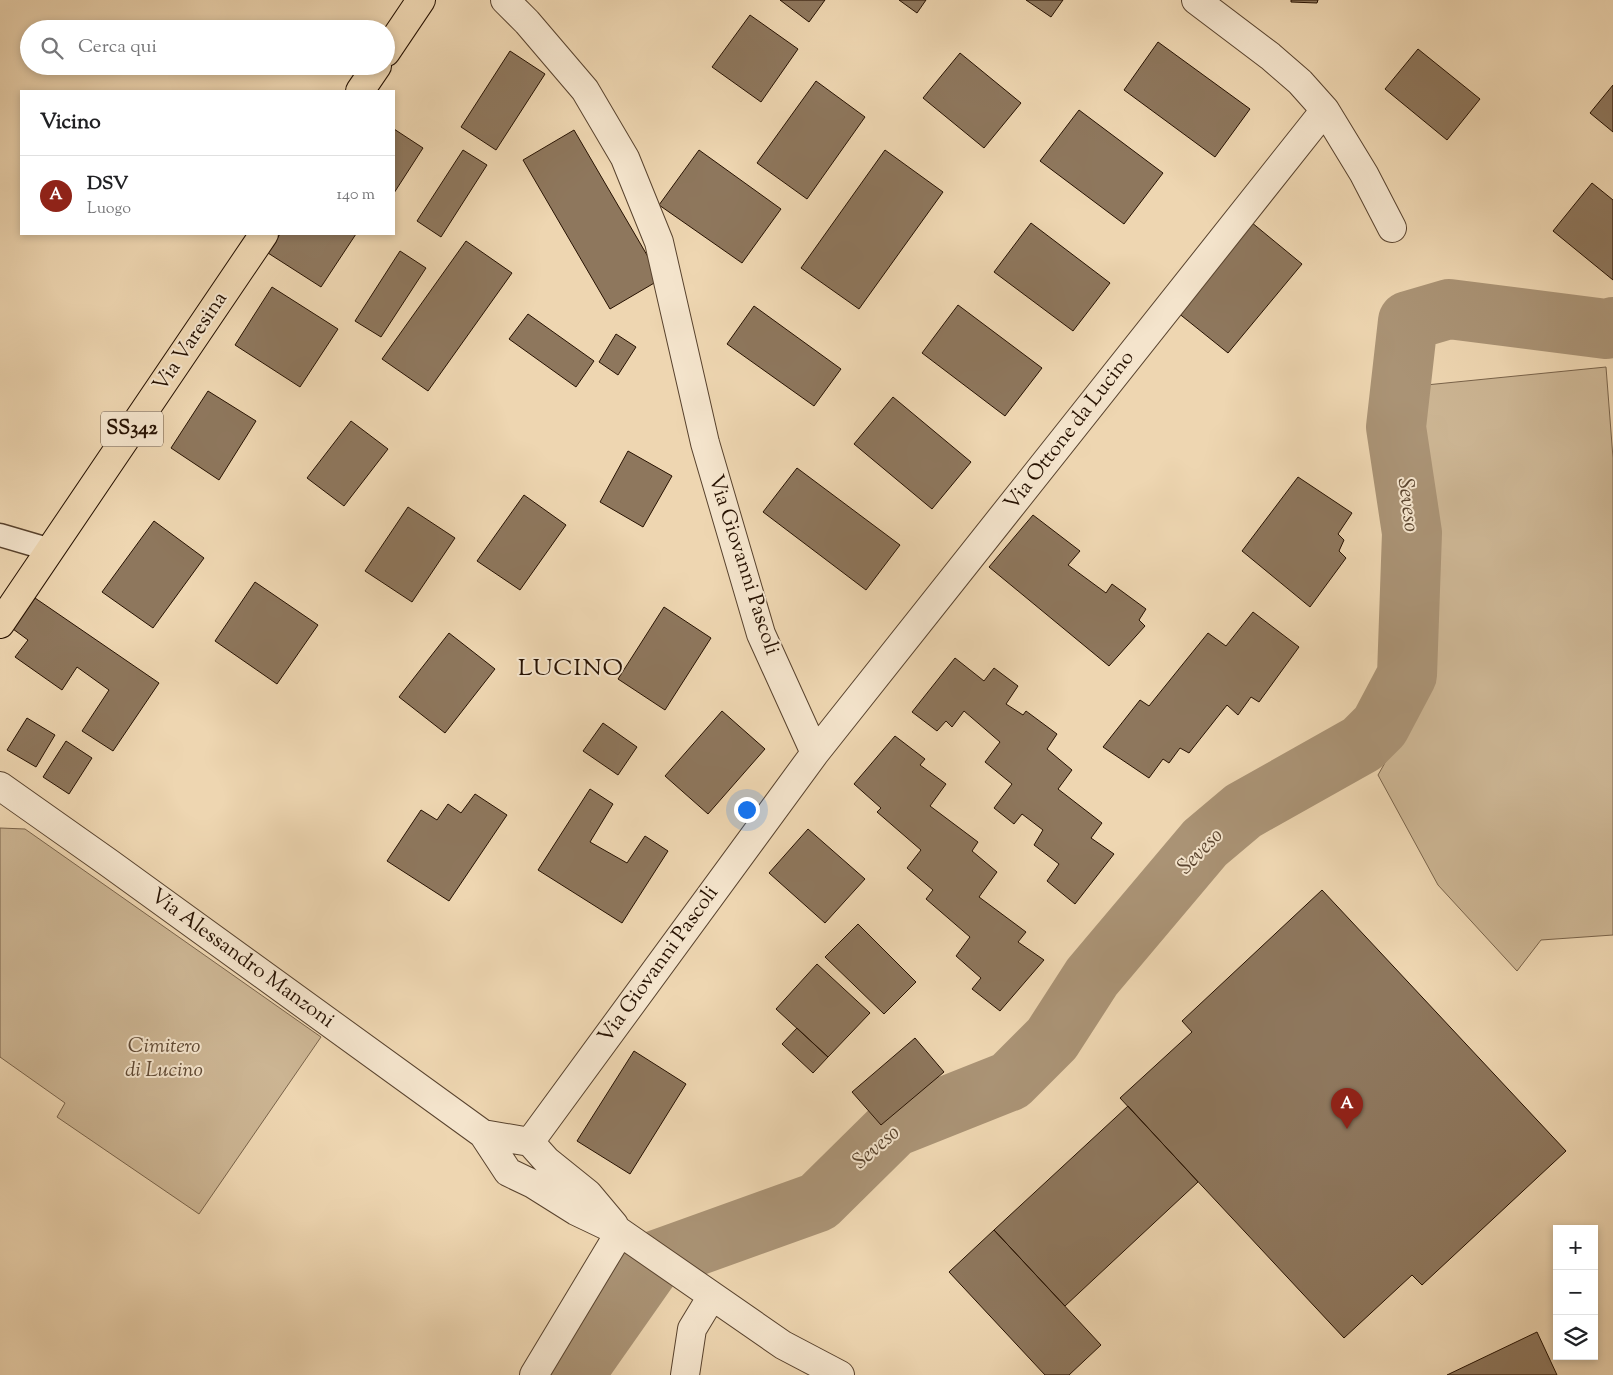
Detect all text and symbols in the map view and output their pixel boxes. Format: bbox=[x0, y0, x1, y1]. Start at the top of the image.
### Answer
search box bbox=[20, 20, 395, 75]
icon: search bbox=[38, 34, 66, 62]
text: Cerca qui bbox=[78, 34, 157, 61]
text: Vicino bbox=[40, 108, 101, 138]
text: DSV bbox=[87, 171, 128, 198]
text: A bbox=[50, 184, 63, 207]
text: 140 m bbox=[337, 184, 375, 207]
text: Luogo bbox=[87, 198, 131, 221]
street label: Via Varesina bbox=[146, 286, 236, 398]
street label: Via Ottone da Lucino bbox=[998, 345, 1142, 517]
road number: SS342 bbox=[101, 412, 163, 446]
street label: Via Giovanni Pascoli bbox=[700, 471, 786, 659]
water label: Seveso bbox=[1388, 476, 1426, 534]
district label: LUCINO bbox=[518, 652, 624, 686]
your location bbox=[734, 797, 760, 823]
water label: Seveso bbox=[1171, 821, 1232, 883]
street label: Via Giovanni Pascoli bbox=[592, 880, 726, 1050]
street label: Via Alessandro Manzoni bbox=[144, 882, 340, 1036]
park label: Cimitero di Lucino bbox=[125, 1032, 203, 1086]
pin: A bbox=[1331, 1088, 1363, 1129]
water label: Seveso bbox=[846, 1118, 908, 1178]
map controls bbox=[1553, 1225, 1598, 1360]
button: + bbox=[1553, 1225, 1598, 1270]
button: − bbox=[1553, 1270, 1598, 1315]
button: layers bbox=[1553, 1315, 1598, 1360]

